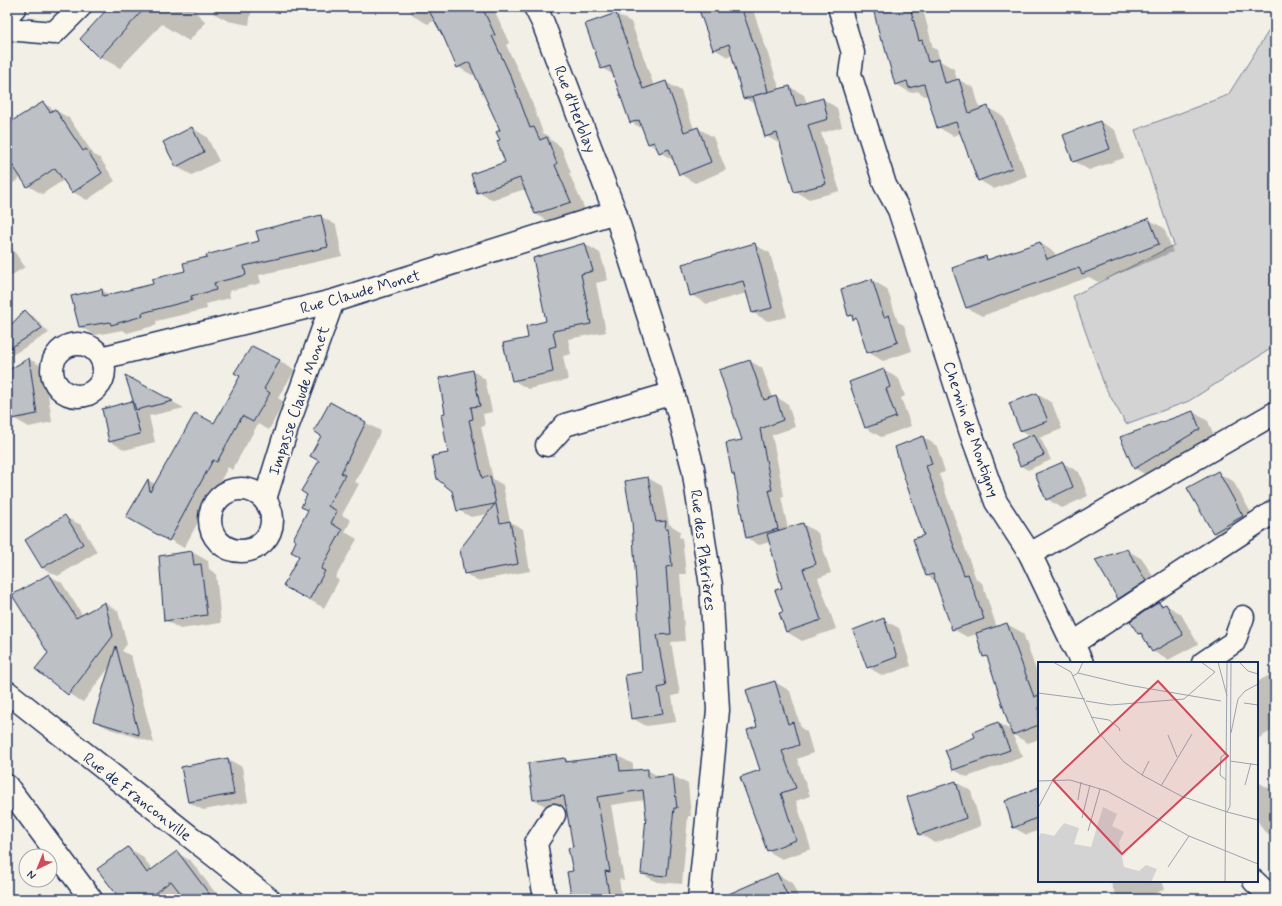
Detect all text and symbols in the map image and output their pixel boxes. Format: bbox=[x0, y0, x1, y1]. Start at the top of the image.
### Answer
street label: Rue d'Herblay bbox=[548, 63, 601, 156]
street label: Rue Claude Monet bbox=[298, 265, 423, 320]
street label: Impasse Claude Monet bbox=[264, 322, 335, 478]
street label: Chemin de Montigny bbox=[937, 359, 1004, 500]
street label: Rue des Platrières bbox=[685, 488, 720, 612]
inset map bbox=[1038, 662, 1258, 882]
street label: Rue de Franconville bbox=[78, 748, 196, 846]
north arrow bbox=[18, 848, 58, 888]
text: N bbox=[24, 867, 39, 882]

